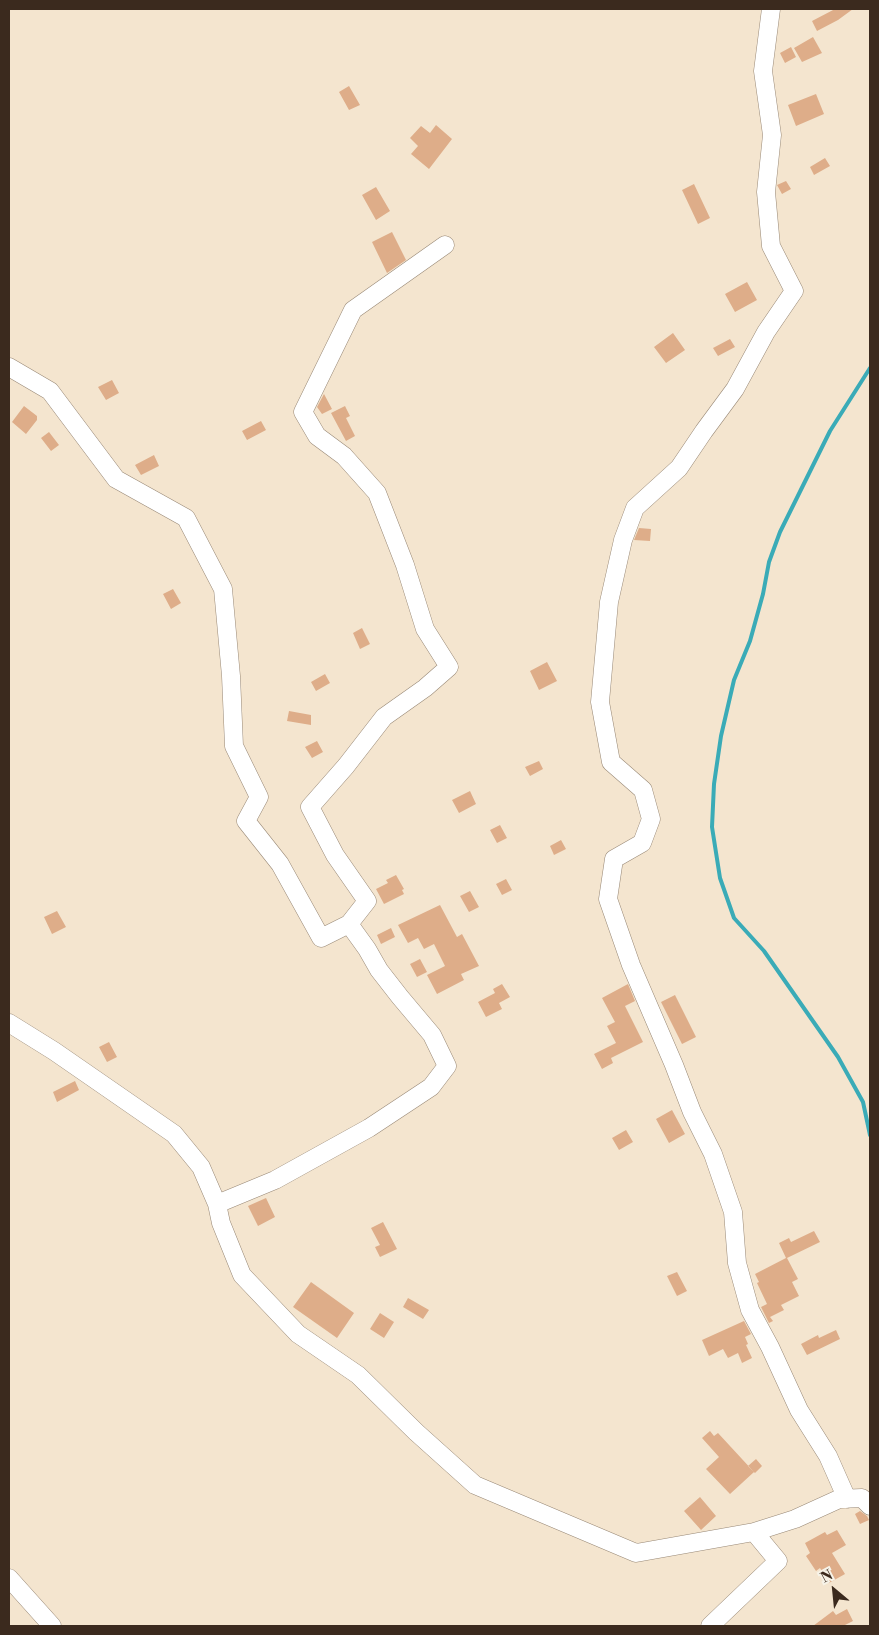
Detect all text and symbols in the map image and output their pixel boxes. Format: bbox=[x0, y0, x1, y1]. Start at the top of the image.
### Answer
north arrow bbox=[809, 1565, 859, 1615]
text: N bbox=[818, 1566, 836, 1587]

